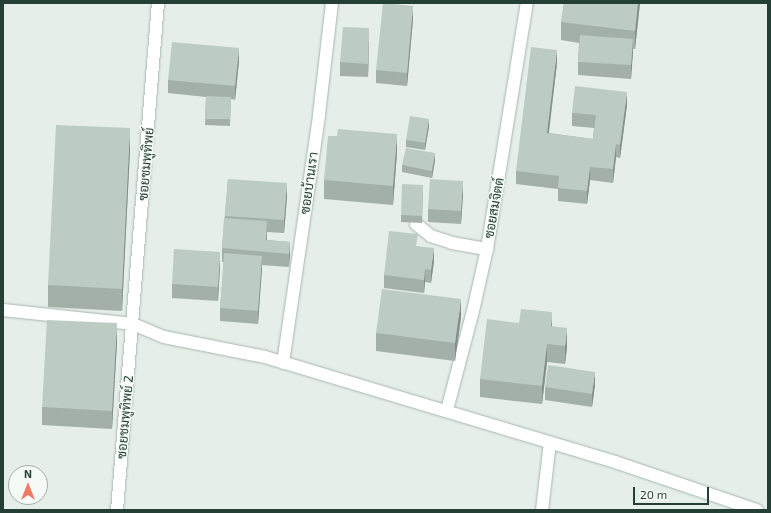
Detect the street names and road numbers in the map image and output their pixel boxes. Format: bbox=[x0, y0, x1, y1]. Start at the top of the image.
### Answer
street label: ซอยชมพูทิพย์ bbox=[135, 127, 157, 201]
street label: ซอยบ้านเรา bbox=[297, 151, 321, 215]
street label: ซอยสมจิตต์ bbox=[481, 176, 507, 240]
street label: ซอยชมพูทิพย์ 2 bbox=[114, 375, 136, 459]

